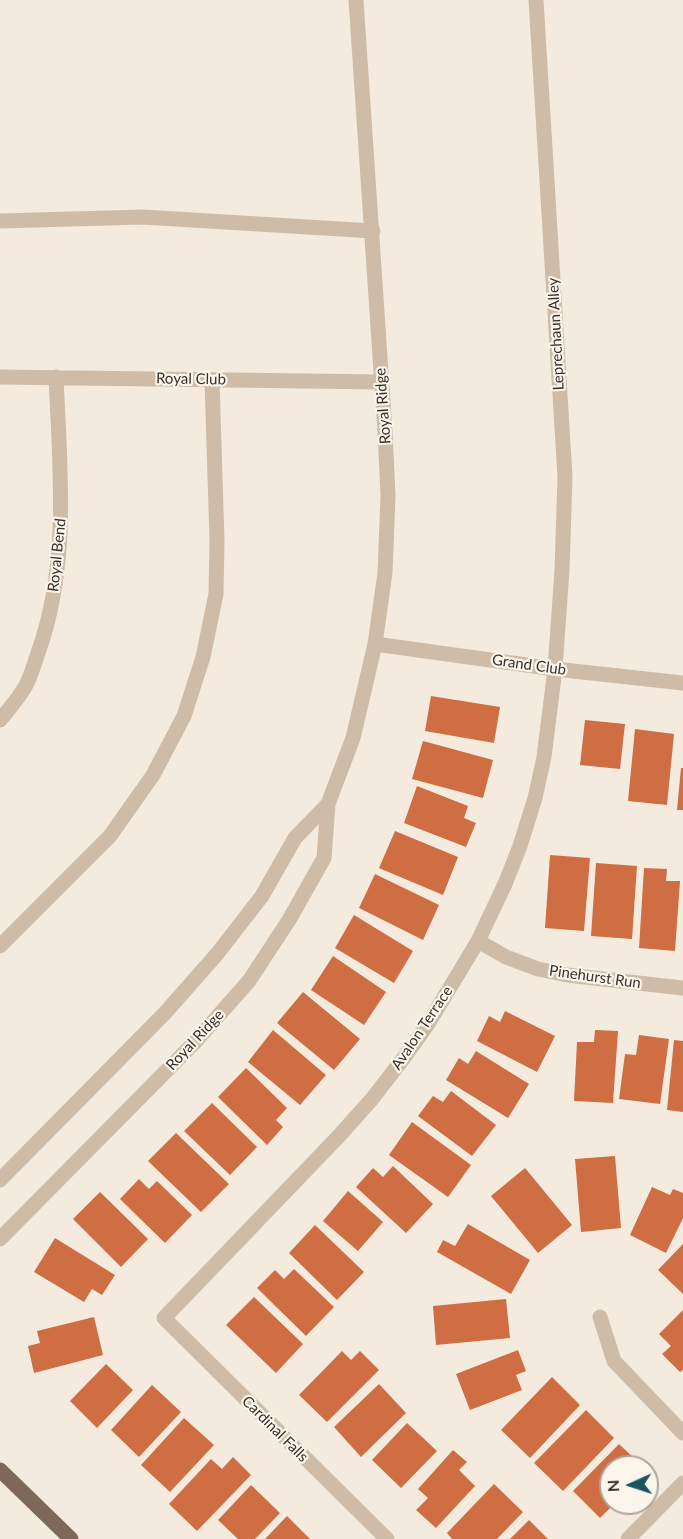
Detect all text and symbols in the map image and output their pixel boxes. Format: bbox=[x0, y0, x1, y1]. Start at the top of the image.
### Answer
street label: Leprechaun Alley bbox=[544, 277, 568, 391]
street label: Royal Ridge bbox=[371, 367, 395, 445]
street label: Royal Club bbox=[156, 369, 226, 389]
street label: Royal Bend bbox=[44, 517, 70, 593]
street label: Grand Club bbox=[491, 651, 567, 679]
street label: Pinehurst Run bbox=[548, 962, 642, 992]
street label: Avalon Terrace bbox=[387, 983, 457, 1073]
street label: Royal Ridge bbox=[162, 1006, 228, 1074]
street label: Cardinal Falls bbox=[238, 1392, 312, 1466]
north arrow bbox=[599, 1455, 659, 1515]
text: N bbox=[603, 1479, 622, 1493]

